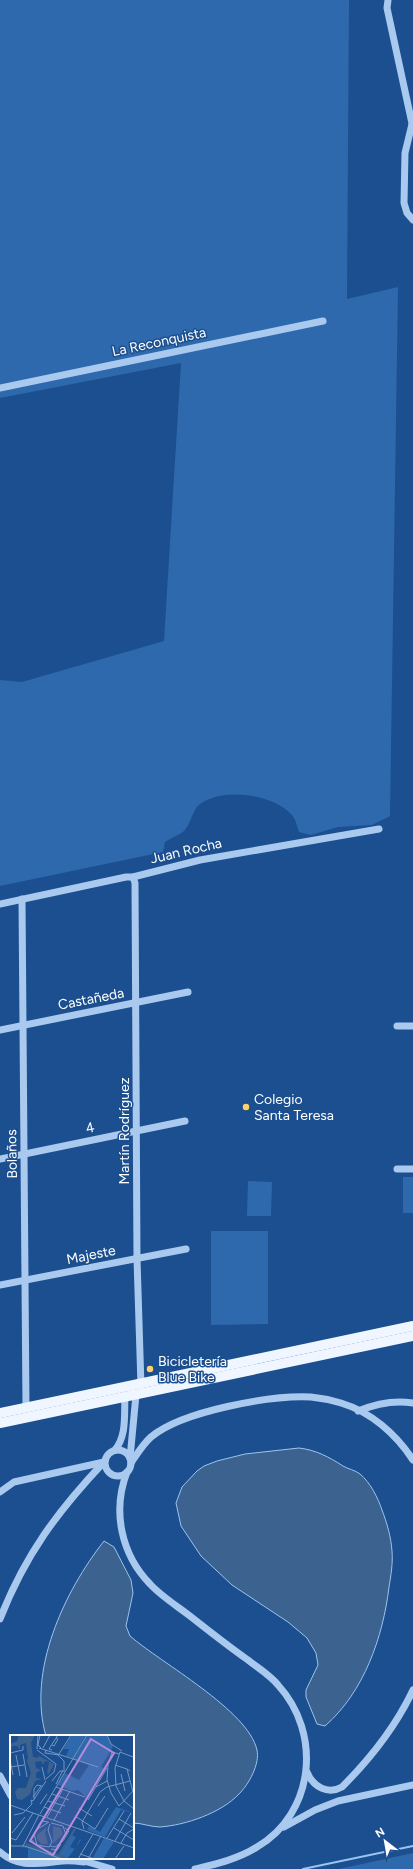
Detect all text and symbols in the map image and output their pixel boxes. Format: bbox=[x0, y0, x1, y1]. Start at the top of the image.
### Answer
street label: La Reconquista bbox=[110, 324, 208, 360]
street label: Juan Rocha bbox=[149, 835, 223, 867]
street label: Castañeda bbox=[57, 984, 125, 1014]
street label: Martín Rodríguez bbox=[116, 1077, 133, 1185]
place label: Colegio Santa Teresa bbox=[254, 1091, 334, 1124]
marker: Colegio Santa Teresa bbox=[241, 1102, 251, 1112]
street label: 4 bbox=[84, 1119, 96, 1137]
street label: Bolaños bbox=[3, 1129, 21, 1179]
street label: Majeste bbox=[65, 1242, 117, 1268]
place label: Bicicletería Blue Bike bbox=[158, 1353, 227, 1386]
marker: Bicicletería Blue Bike bbox=[145, 1364, 155, 1374]
inset map bbox=[10, 1735, 134, 1859]
north arrow bbox=[365, 1821, 405, 1861]
text: N bbox=[373, 1825, 387, 1841]

